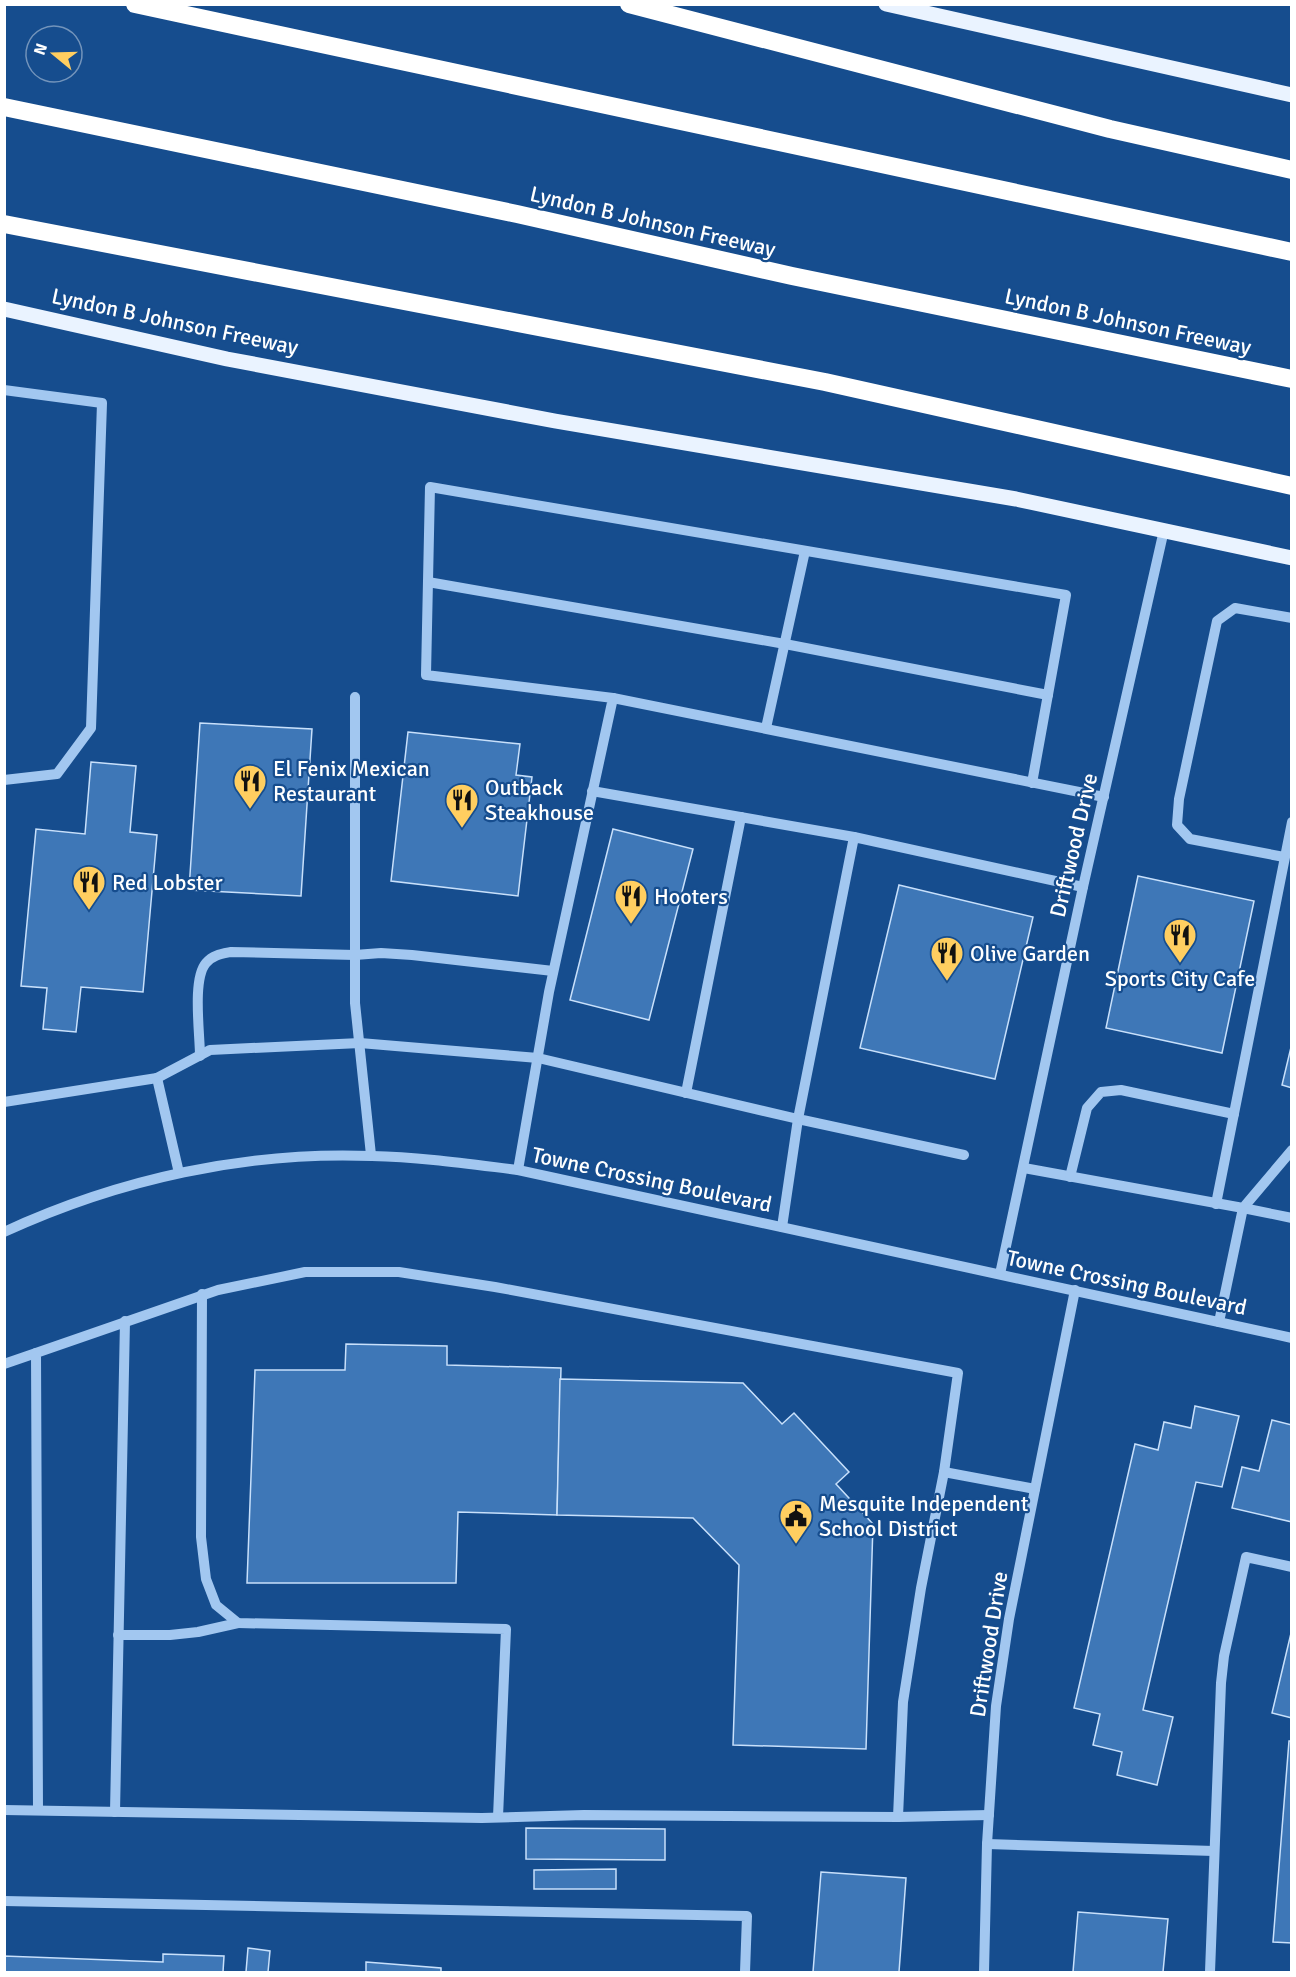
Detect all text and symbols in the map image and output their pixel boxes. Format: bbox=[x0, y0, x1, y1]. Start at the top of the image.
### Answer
north arrow bbox=[24, 24, 84, 84]
text: N bbox=[29, 41, 52, 58]
street label: Lyndon B Johnson Freeway bbox=[527, 180, 779, 263]
street label: Lyndon B Johnson Freeway bbox=[49, 282, 301, 361]
street label: Lyndon B Johnson Freeway bbox=[1002, 282, 1254, 361]
place label: El Fenix Mexican Restaurant bbox=[273, 755, 430, 807]
restaurant icon: El Fenix Mexican Restaurant bbox=[232, 763, 268, 810]
street label: Driftwood Drive bbox=[1044, 770, 1103, 920]
place label: Outback Steakhouse bbox=[485, 774, 594, 826]
restaurant icon: Outback Steakhouse bbox=[444, 782, 480, 829]
restaurant icon: Red Lobster bbox=[71, 864, 107, 911]
place label: Red Lobster bbox=[112, 869, 223, 896]
restaurant icon: Hooters bbox=[613, 878, 649, 925]
place label: Hooters bbox=[654, 883, 728, 910]
restaurant icon: Sports City Cafe bbox=[1162, 917, 1198, 964]
restaurant icon: Olive Garden bbox=[929, 935, 965, 982]
place label: Olive Garden bbox=[970, 940, 1090, 967]
place label: Sports City Cafe bbox=[1105, 965, 1255, 992]
street label: Towne Crossing Boulevard bbox=[529, 1141, 774, 1218]
street label: Towne Crossing Boulevard bbox=[1004, 1244, 1249, 1321]
place label: Mesquite Independent School District bbox=[819, 1490, 1029, 1542]
public building icon: Mesquite Independent School District bbox=[778, 1498, 814, 1545]
street label: Driftwood Drive bbox=[964, 1569, 1013, 1719]

